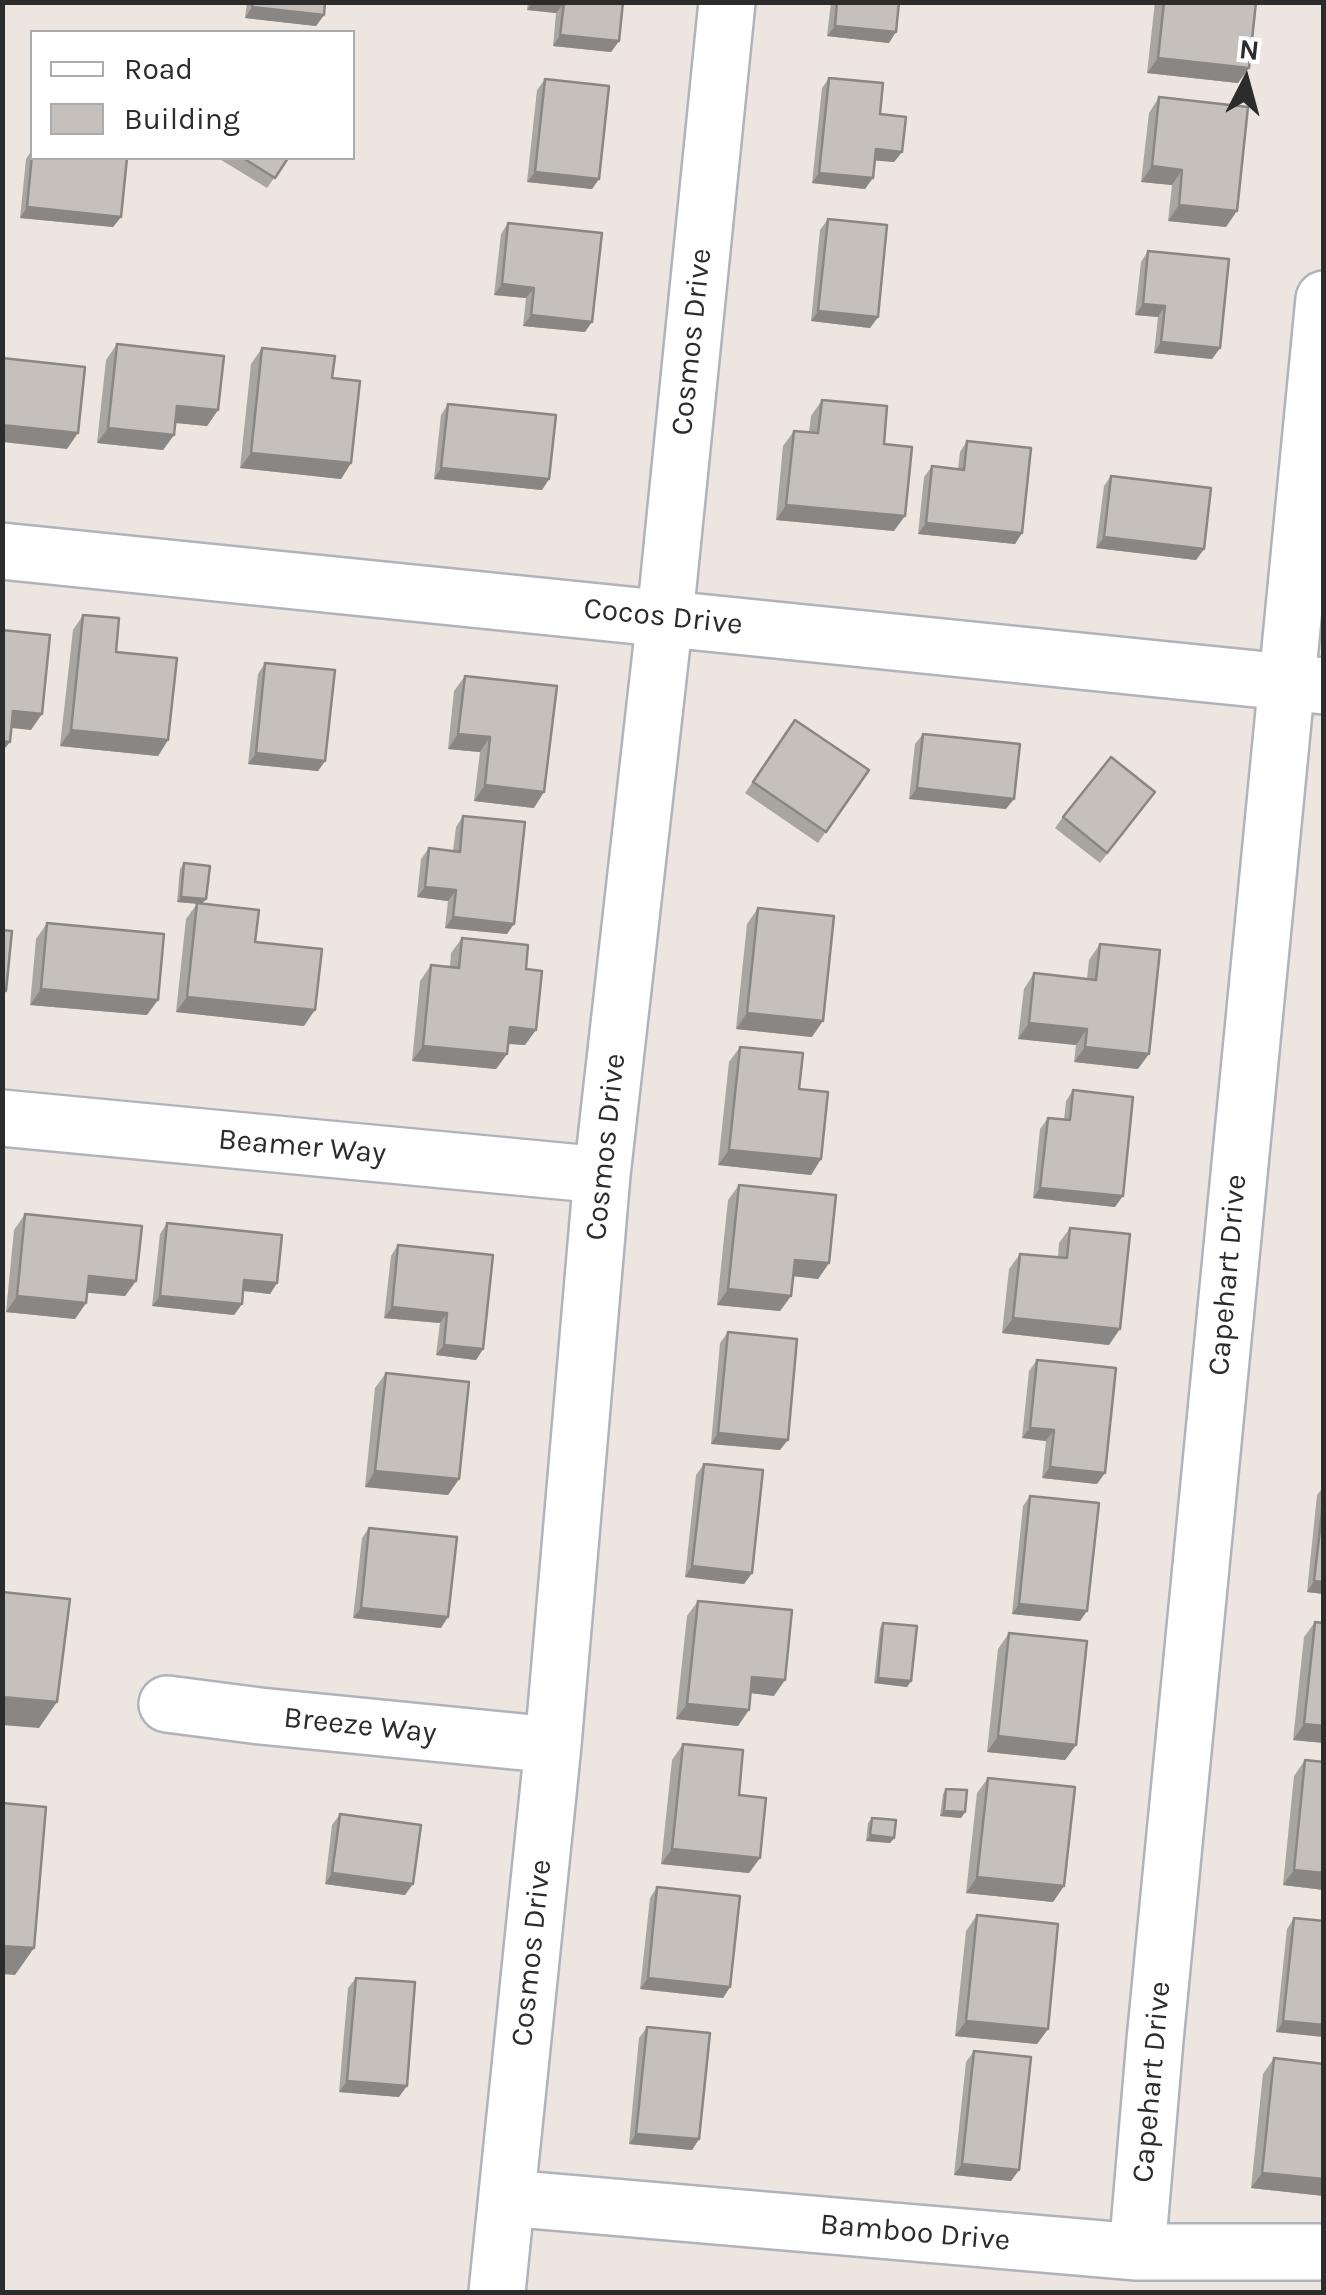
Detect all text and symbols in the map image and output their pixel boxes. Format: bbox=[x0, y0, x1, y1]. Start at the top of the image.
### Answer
legend bbox=[30, 30, 355, 160]
north arrow bbox=[1196, 30, 1296, 130]
text: N bbox=[1237, 32, 1261, 67]
text: Road bbox=[124, 51, 193, 87]
text: Building bbox=[124, 101, 240, 137]
street label: Cosmos Drive bbox=[664, 247, 720, 437]
street label: Cocos Drive bbox=[582, 591, 744, 643]
street label: Cosmos Drive bbox=[578, 1052, 634, 1242]
street label: Beamer Way bbox=[217, 1122, 387, 1172]
street label: Capehart Drive bbox=[1201, 1173, 1255, 1377]
street label: Breeze Way bbox=[282, 1700, 438, 1752]
street label: Cosmos Drive bbox=[504, 1858, 560, 2048]
street label: Capehart Drive bbox=[1125, 1980, 1179, 2184]
street label: Bamboo Drive bbox=[818, 2207, 1012, 2259]

